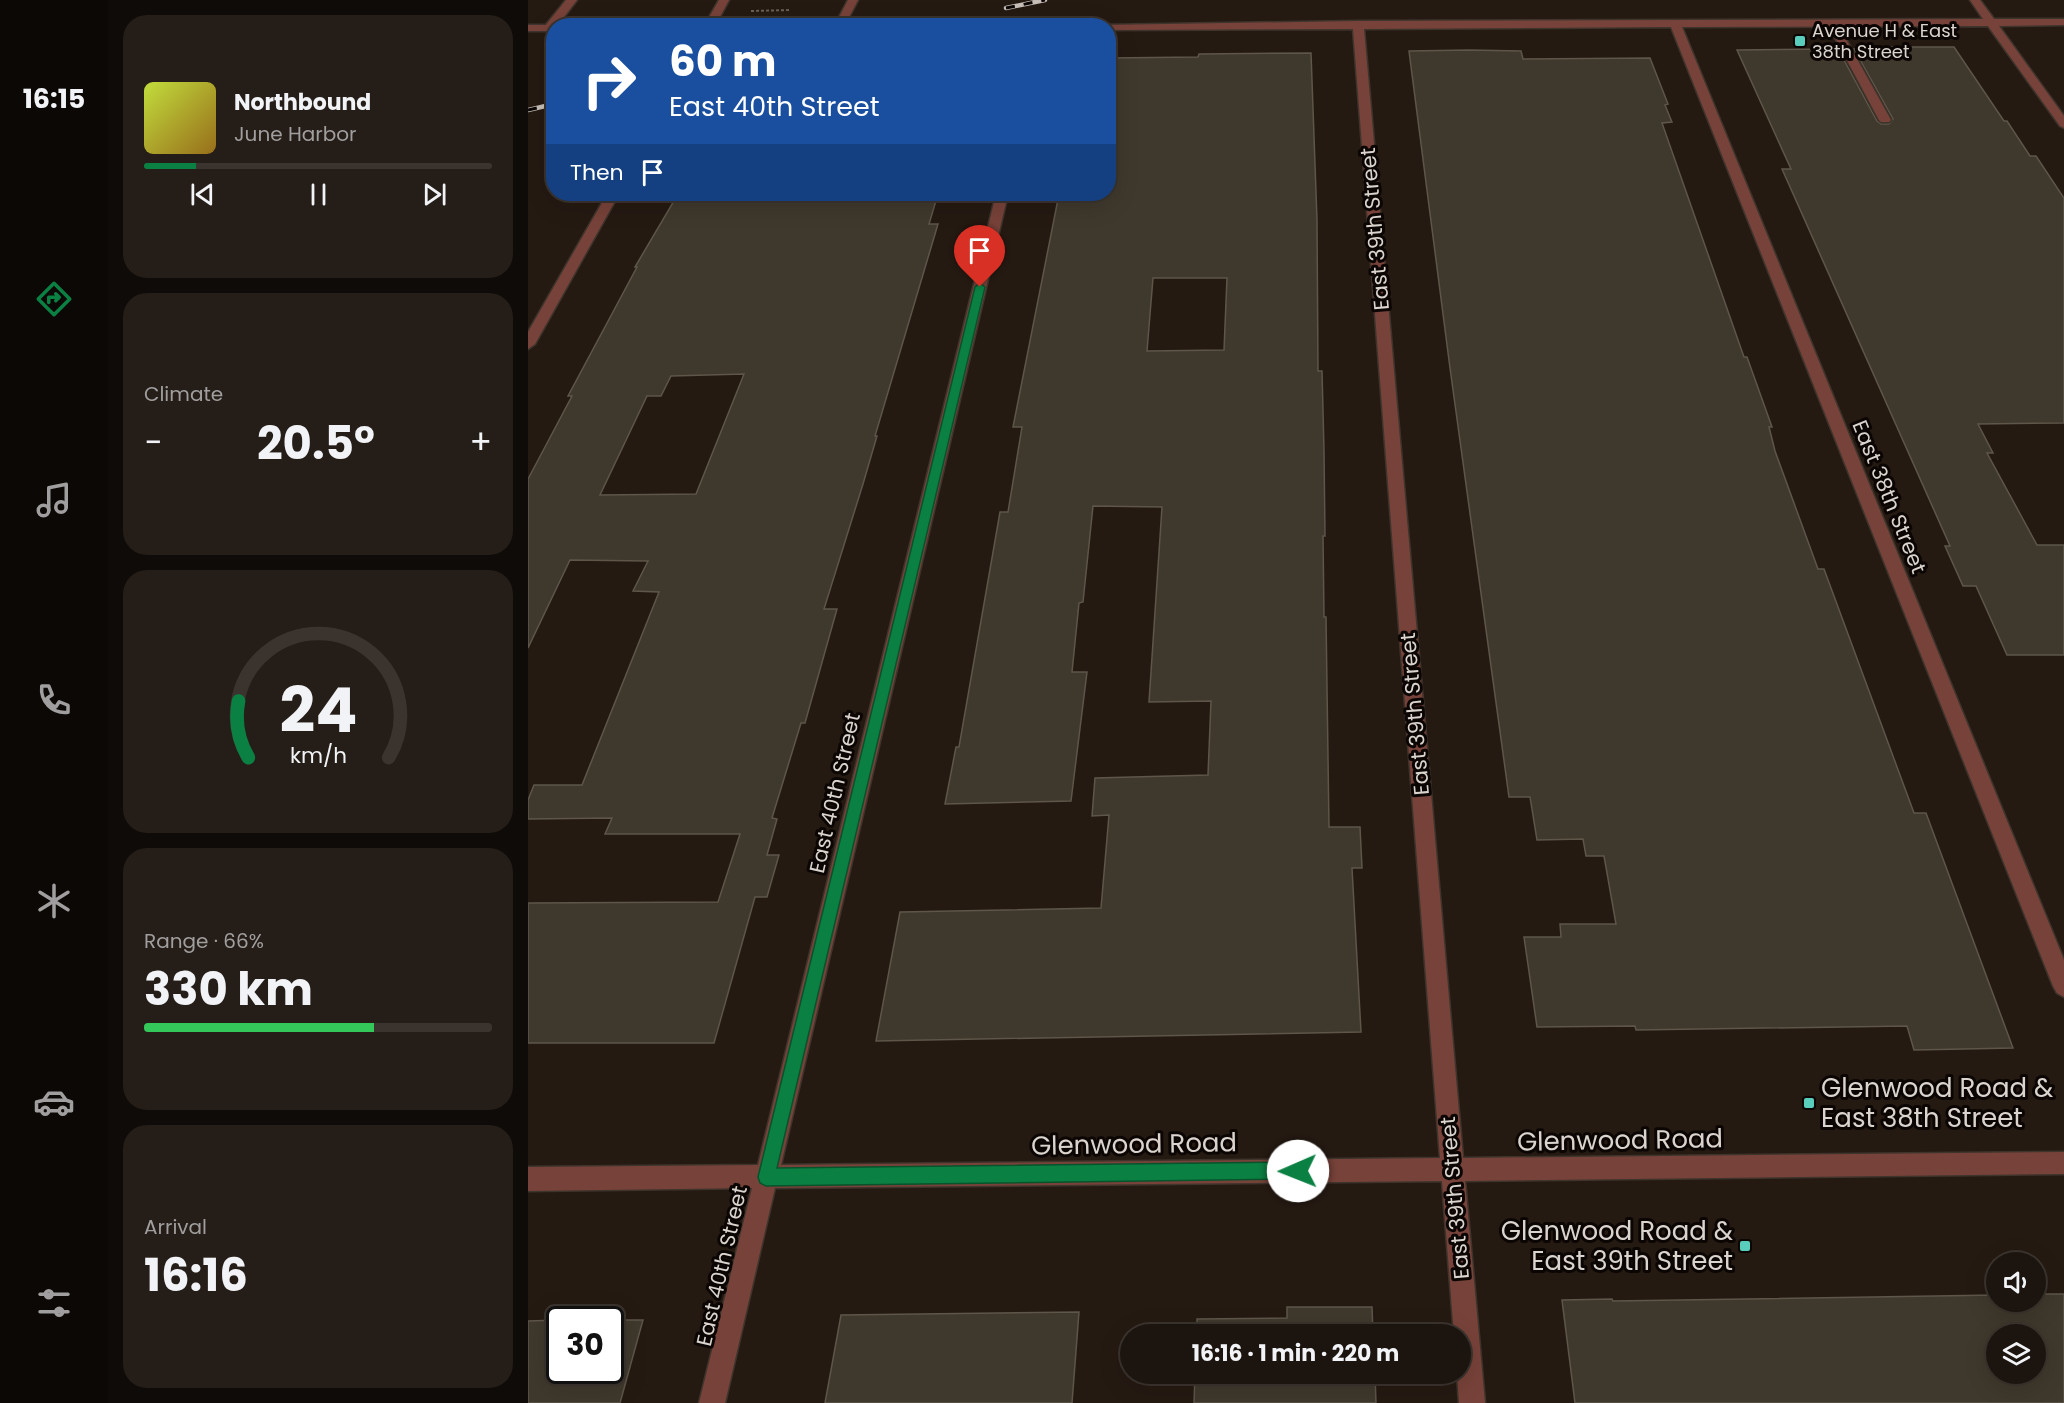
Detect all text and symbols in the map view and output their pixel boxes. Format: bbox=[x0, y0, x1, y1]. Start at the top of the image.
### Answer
place label: Avenue H & East 38th Street bbox=[1812, 18, 1957, 64]
text: 60 m bbox=[669, 32, 777, 91]
marker: Avenue H & East 38th Street bbox=[1793, 34, 1807, 48]
icon: right bbox=[570, 42, 648, 120]
text: 16:15 bbox=[23, 80, 85, 117]
text: Northbound bbox=[234, 87, 371, 118]
text: East 40th Street bbox=[669, 88, 880, 125]
text: June Harbor bbox=[234, 120, 357, 148]
street label: East 39th Street bbox=[1353, 147, 1396, 311]
icon: arrive bbox=[636, 156, 669, 189]
text: Then bbox=[570, 157, 624, 188]
icon: previous bbox=[186, 178, 219, 211]
icon: pause bbox=[302, 178, 335, 211]
icon: next bbox=[418, 178, 451, 211]
pin bbox=[954, 225, 1005, 287]
icon: arrive bbox=[963, 234, 996, 267]
icon: directions bbox=[33, 278, 75, 320]
text: Climate bbox=[144, 380, 223, 408]
text: 20.5° bbox=[257, 412, 375, 475]
street label: East 38th Street bbox=[1845, 416, 1933, 578]
text: − bbox=[144, 419, 162, 466]
text: + bbox=[469, 419, 492, 466]
icon: music bbox=[33, 479, 75, 521]
street label: East 39th Street bbox=[1393, 632, 1436, 796]
text: 24 bbox=[279, 667, 357, 755]
icon: phone bbox=[33, 679, 75, 721]
street label: East 40th Street bbox=[802, 710, 867, 876]
text: km/h bbox=[289, 741, 347, 772]
icon: climate bbox=[33, 880, 75, 922]
text: Range · 66% bbox=[144, 927, 264, 955]
text: 330 km bbox=[144, 958, 313, 1021]
place label: Glenwood Road & East 38th Street bbox=[1821, 1070, 2053, 1136]
icon: car bbox=[33, 1081, 75, 1123]
marker: Glenwood Road & East 38th Street bbox=[1802, 1096, 1816, 1110]
street label: East 39th Street bbox=[1433, 1116, 1476, 1280]
street label: Glenwood Road bbox=[1517, 1120, 1723, 1160]
street label: Glenwood Road bbox=[1031, 1124, 1237, 1164]
position arrow bbox=[1266, 1139, 1330, 1203]
street label: East 40th Street bbox=[689, 1183, 754, 1349]
text: Arrival bbox=[144, 1213, 207, 1241]
place label: Glenwood Road & East 39th Street bbox=[1501, 1213, 1733, 1279]
marker: Glenwood Road & East 39th Street bbox=[1738, 1239, 1752, 1253]
text: 16:16 bbox=[144, 1244, 248, 1307]
map controls bbox=[1986, 1252, 2046, 1384]
button: sound bbox=[1986, 1252, 2046, 1312]
icon: filters bbox=[33, 1282, 75, 1324]
speed limit sign: 30 bbox=[546, 1306, 624, 1384]
button: layers bbox=[1986, 1324, 2046, 1384]
text: 16:16 · 1 min · 220 m bbox=[1192, 1338, 1399, 1369]

